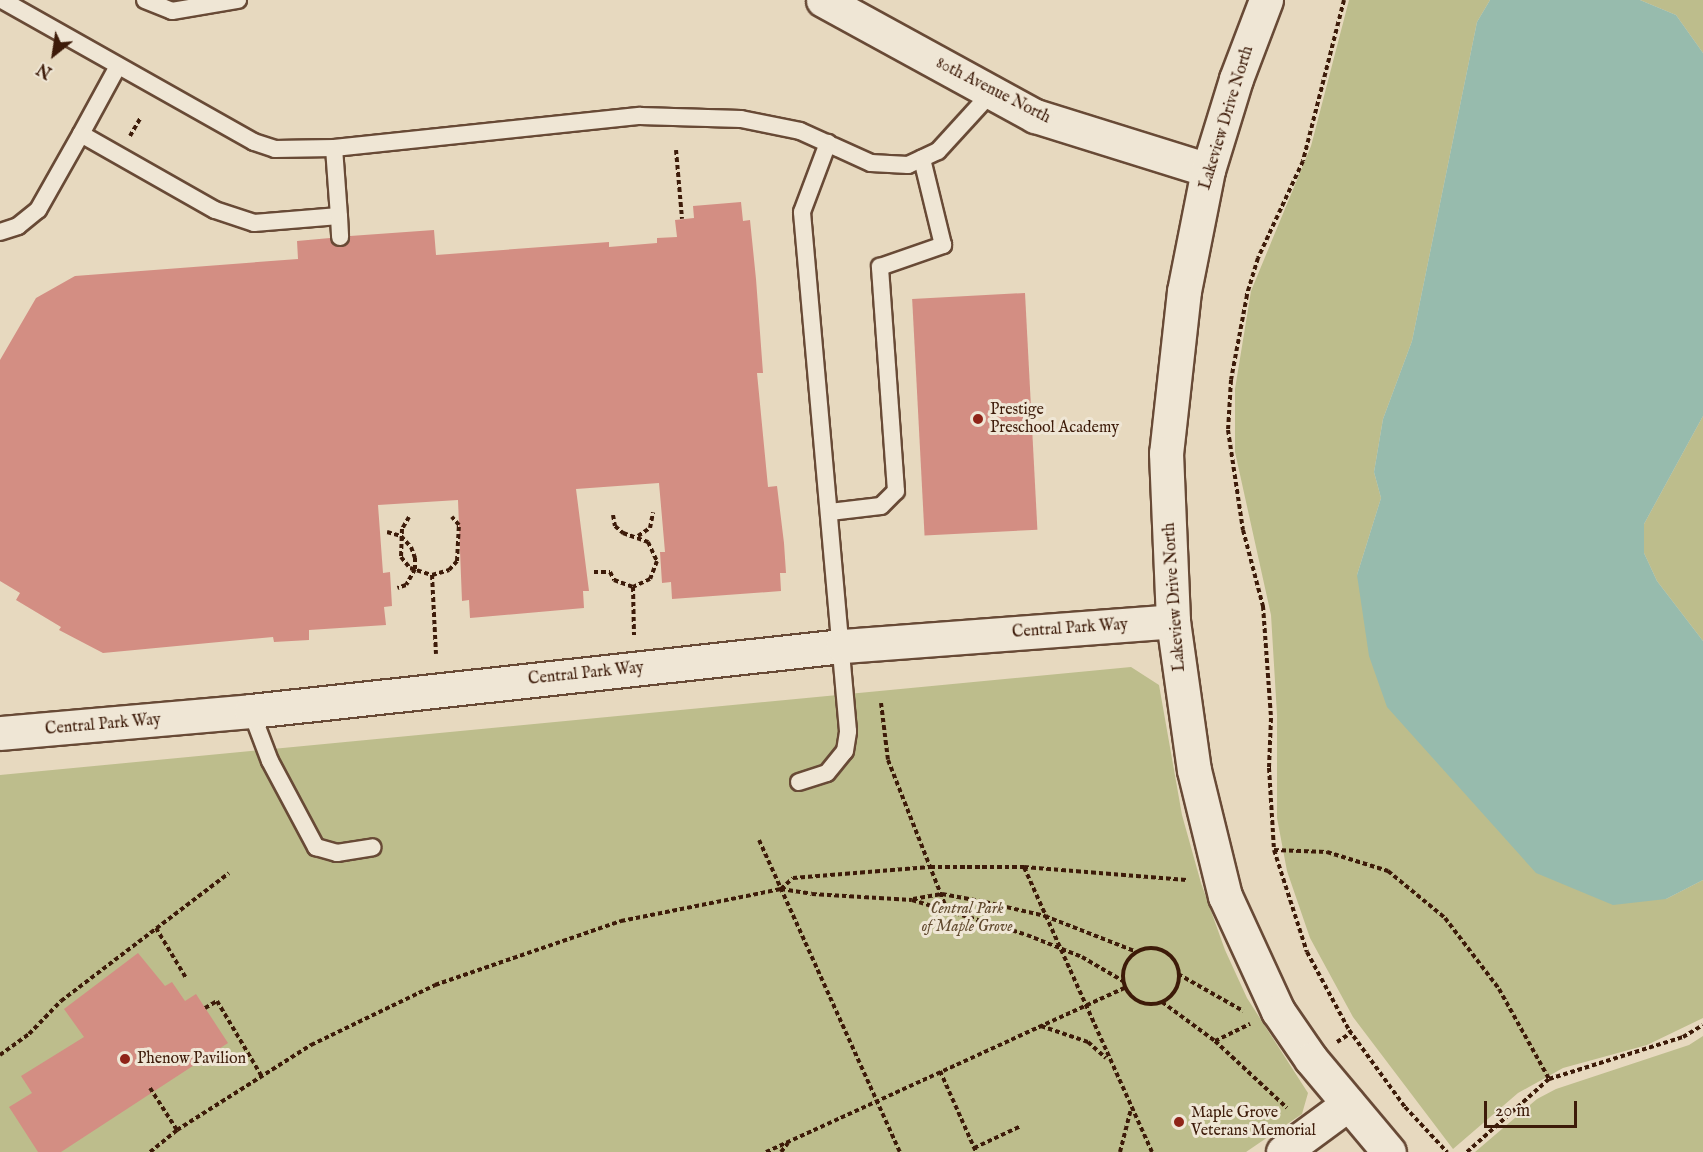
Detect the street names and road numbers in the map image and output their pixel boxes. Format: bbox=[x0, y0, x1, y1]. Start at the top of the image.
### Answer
street label: Lakeview Drive North bbox=[1196, 44, 1258, 192]
street label: 80th Avenue North bbox=[933, 54, 1053, 128]
street label: Lakeview Drive North bbox=[1160, 522, 1190, 672]
street label: Central Park Way bbox=[1011, 615, 1129, 643]
street label: Central Park Way bbox=[527, 658, 645, 690]
street label: Central Park Way bbox=[44, 710, 162, 740]

